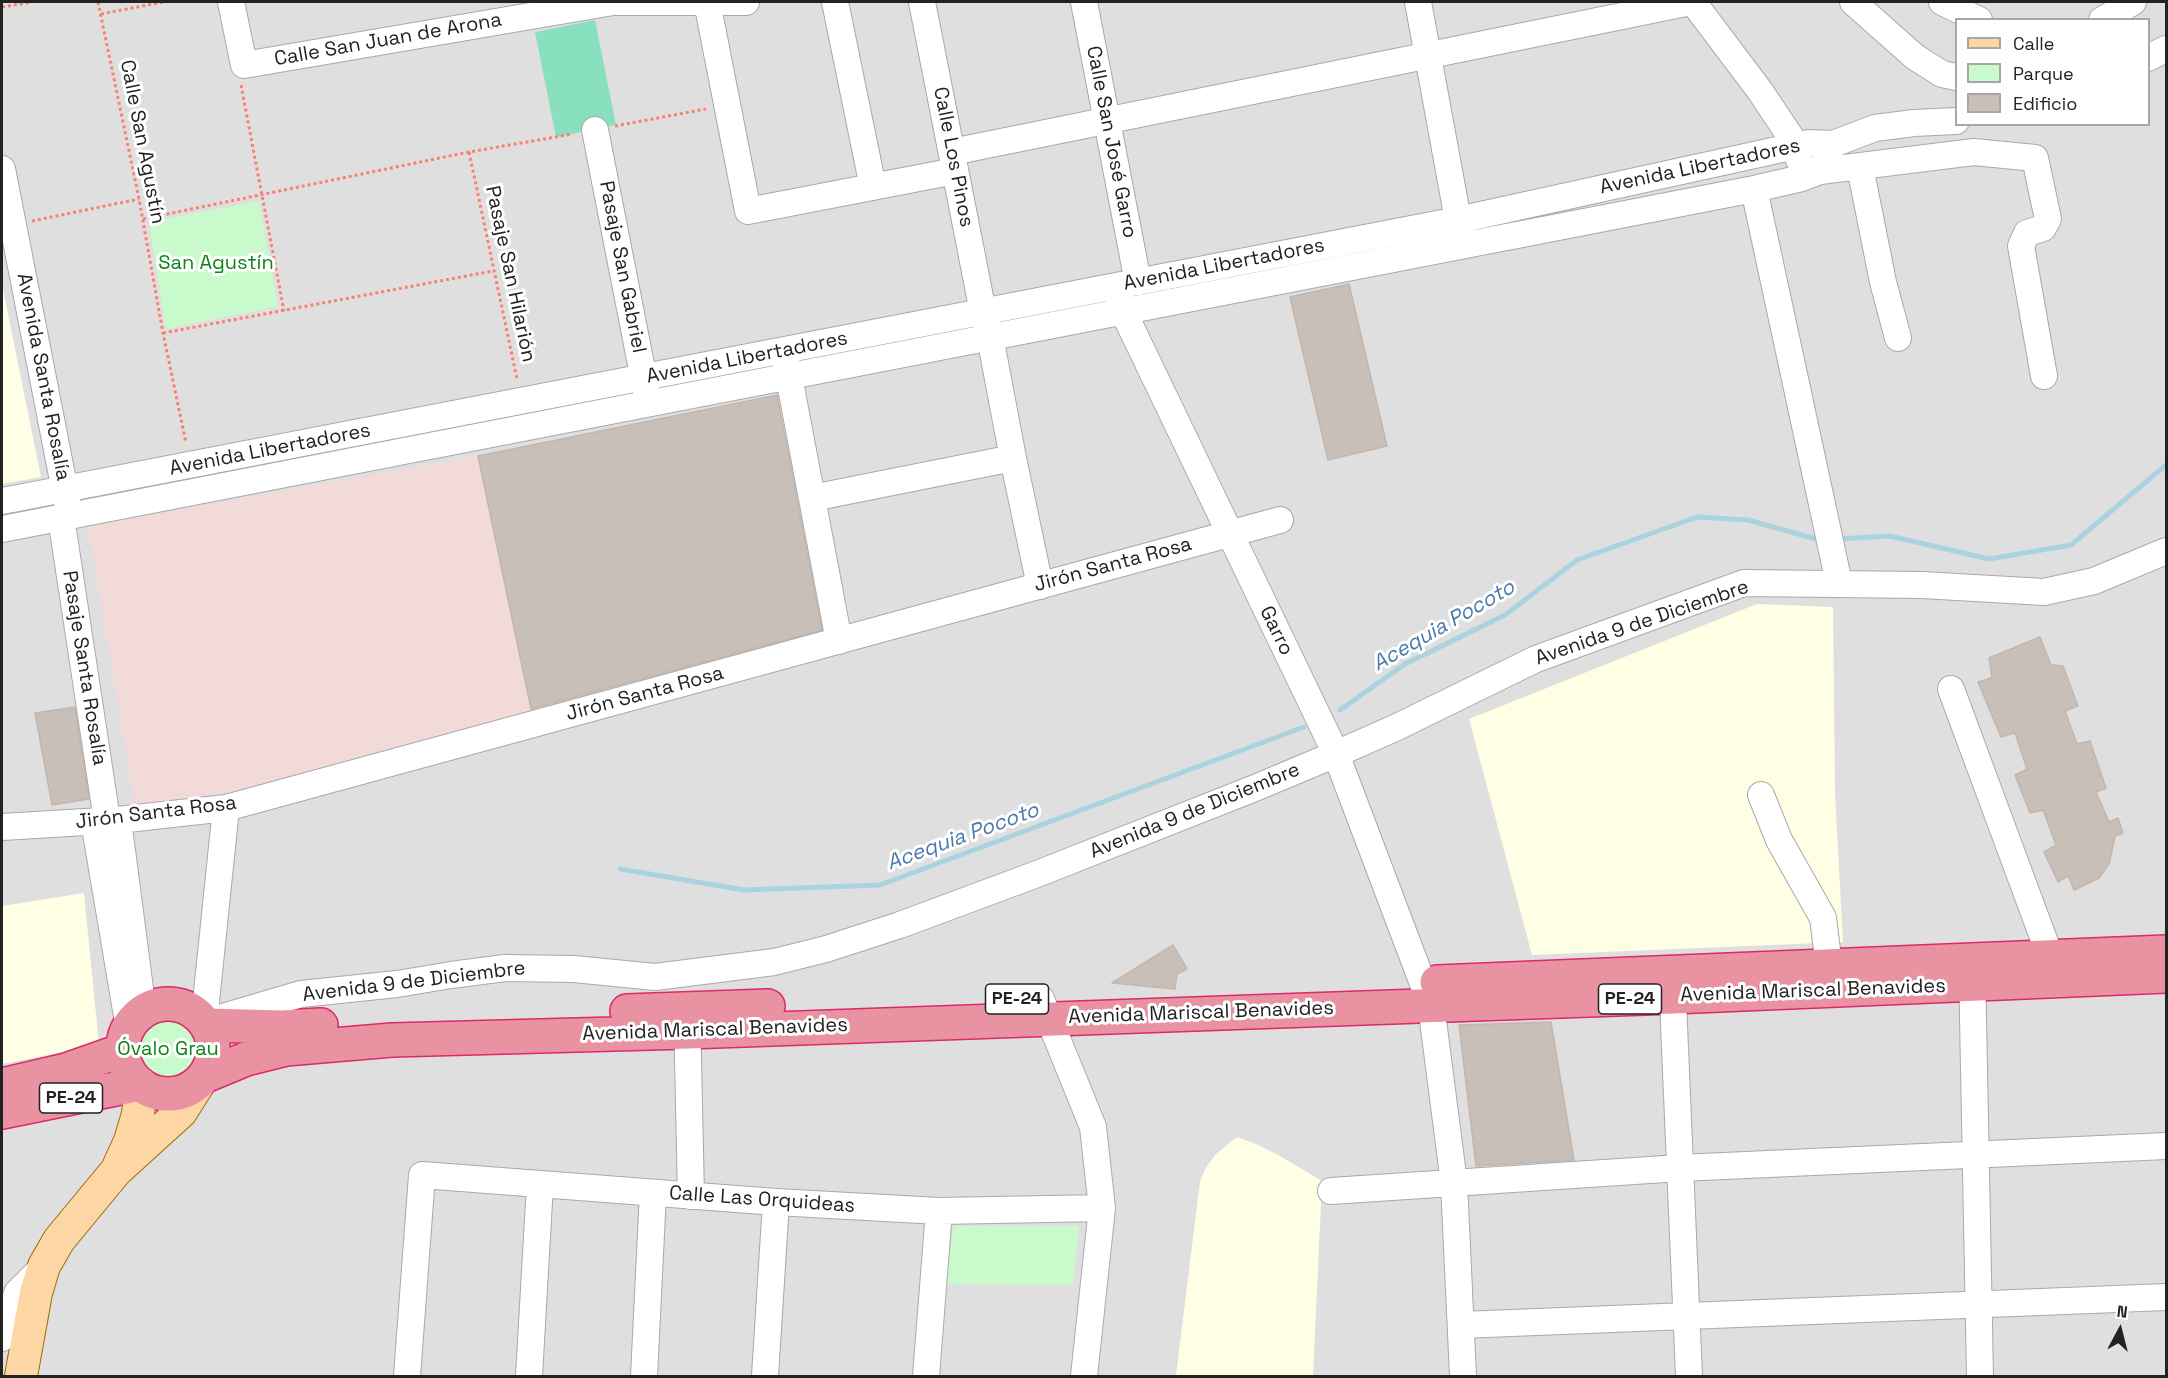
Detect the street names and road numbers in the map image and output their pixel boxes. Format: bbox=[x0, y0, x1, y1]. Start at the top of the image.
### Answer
street label: Calle San Juan de Arona bbox=[272, 8, 504, 72]
street label: Calle San José Garro bbox=[1081, 44, 1141, 240]
street label: Calle San Agustín bbox=[114, 58, 170, 226]
street label: Calle Los Pinos bbox=[928, 85, 978, 229]
street label: Avenida Libertadores bbox=[1598, 134, 1802, 200]
street label: Pasaje San Gabriel bbox=[594, 179, 650, 355]
street label: Pasaje San Hilarión bbox=[480, 184, 540, 364]
street label: Avenida Libertadores bbox=[1121, 234, 1327, 296]
street label: Avenida Santa Rosalía bbox=[11, 271, 75, 483]
street label: Avenida Libertadores bbox=[644, 327, 850, 389]
street label: Avenida Libertadores bbox=[167, 419, 373, 481]
street label: Jirón Santa Rosa bbox=[1032, 532, 1194, 598]
street label: Pasaje Santa Rosalía bbox=[57, 569, 111, 767]
street label: Avenida 9 de Diciembre bbox=[1532, 575, 1752, 671]
street label: Garro bbox=[1254, 602, 1298, 660]
street label: Jirón Santa Rosa bbox=[564, 661, 726, 727]
street label: Avenida 9 de Diciembre bbox=[1087, 758, 1303, 864]
street label: Jirón Santa Rosa bbox=[74, 791, 238, 835]
street label: Avenida 9 de Diciembre bbox=[301, 956, 527, 1008]
street label: Avenida Mariscal Benavides bbox=[1680, 974, 1946, 1008]
road number: PE-24 bbox=[986, 984, 1048, 1014]
road number: PE-24 bbox=[1598, 984, 1662, 1014]
street label: Avenida Mariscal Benavides bbox=[1068, 996, 1334, 1030]
street label: Avenida Mariscal Benavides bbox=[582, 1013, 848, 1047]
road number: PE-24 bbox=[40, 1083, 103, 1113]
street label: Calle Las Orquideas bbox=[668, 1182, 856, 1218]

